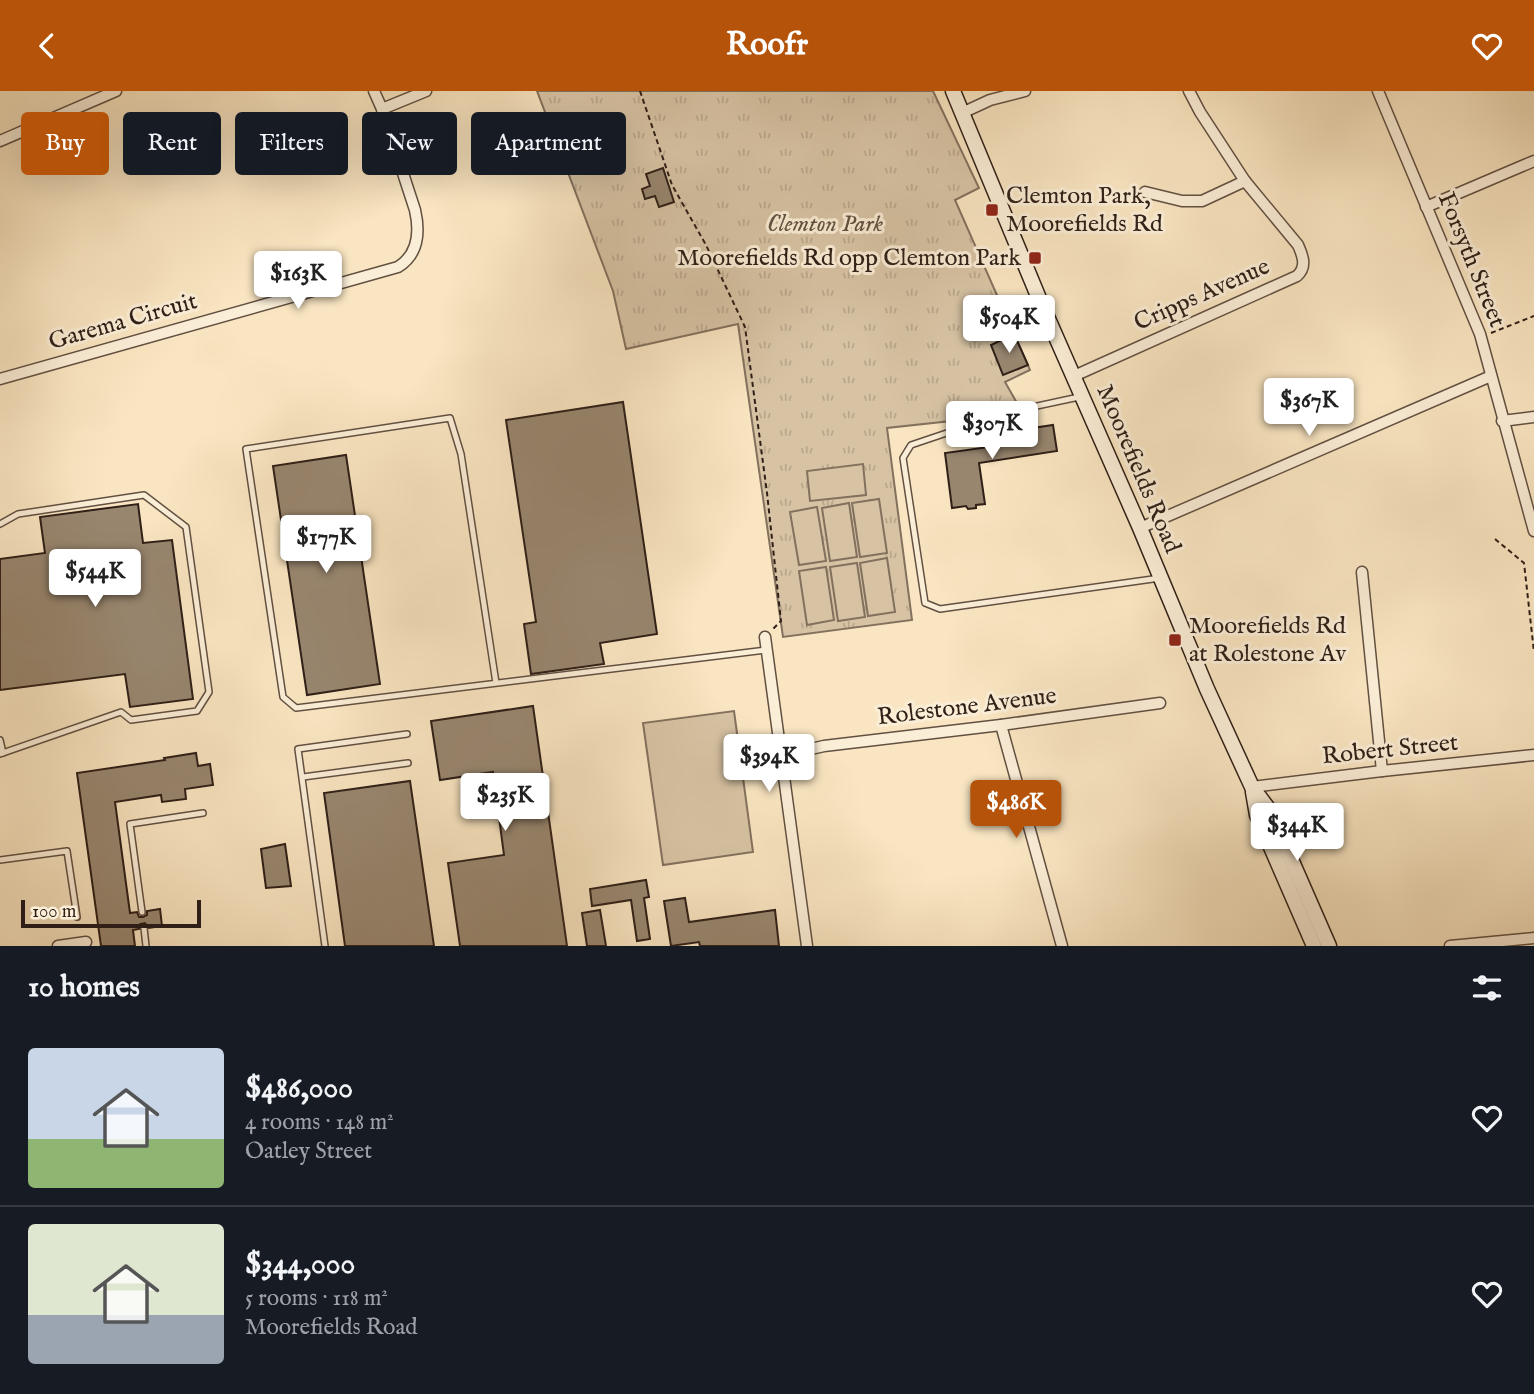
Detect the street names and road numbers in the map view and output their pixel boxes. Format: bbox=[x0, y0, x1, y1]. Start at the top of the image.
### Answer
street label: Forsyth Street bbox=[1430, 188, 1512, 332]
street label: Cripps Avenue bbox=[1129, 251, 1275, 339]
street label: Garema Circuit bbox=[45, 286, 201, 358]
street label: Moorefields Road bbox=[1089, 380, 1188, 558]
street label: Rolestone Avenue bbox=[876, 681, 1058, 733]
street label: Robert Street bbox=[1320, 727, 1460, 773]

